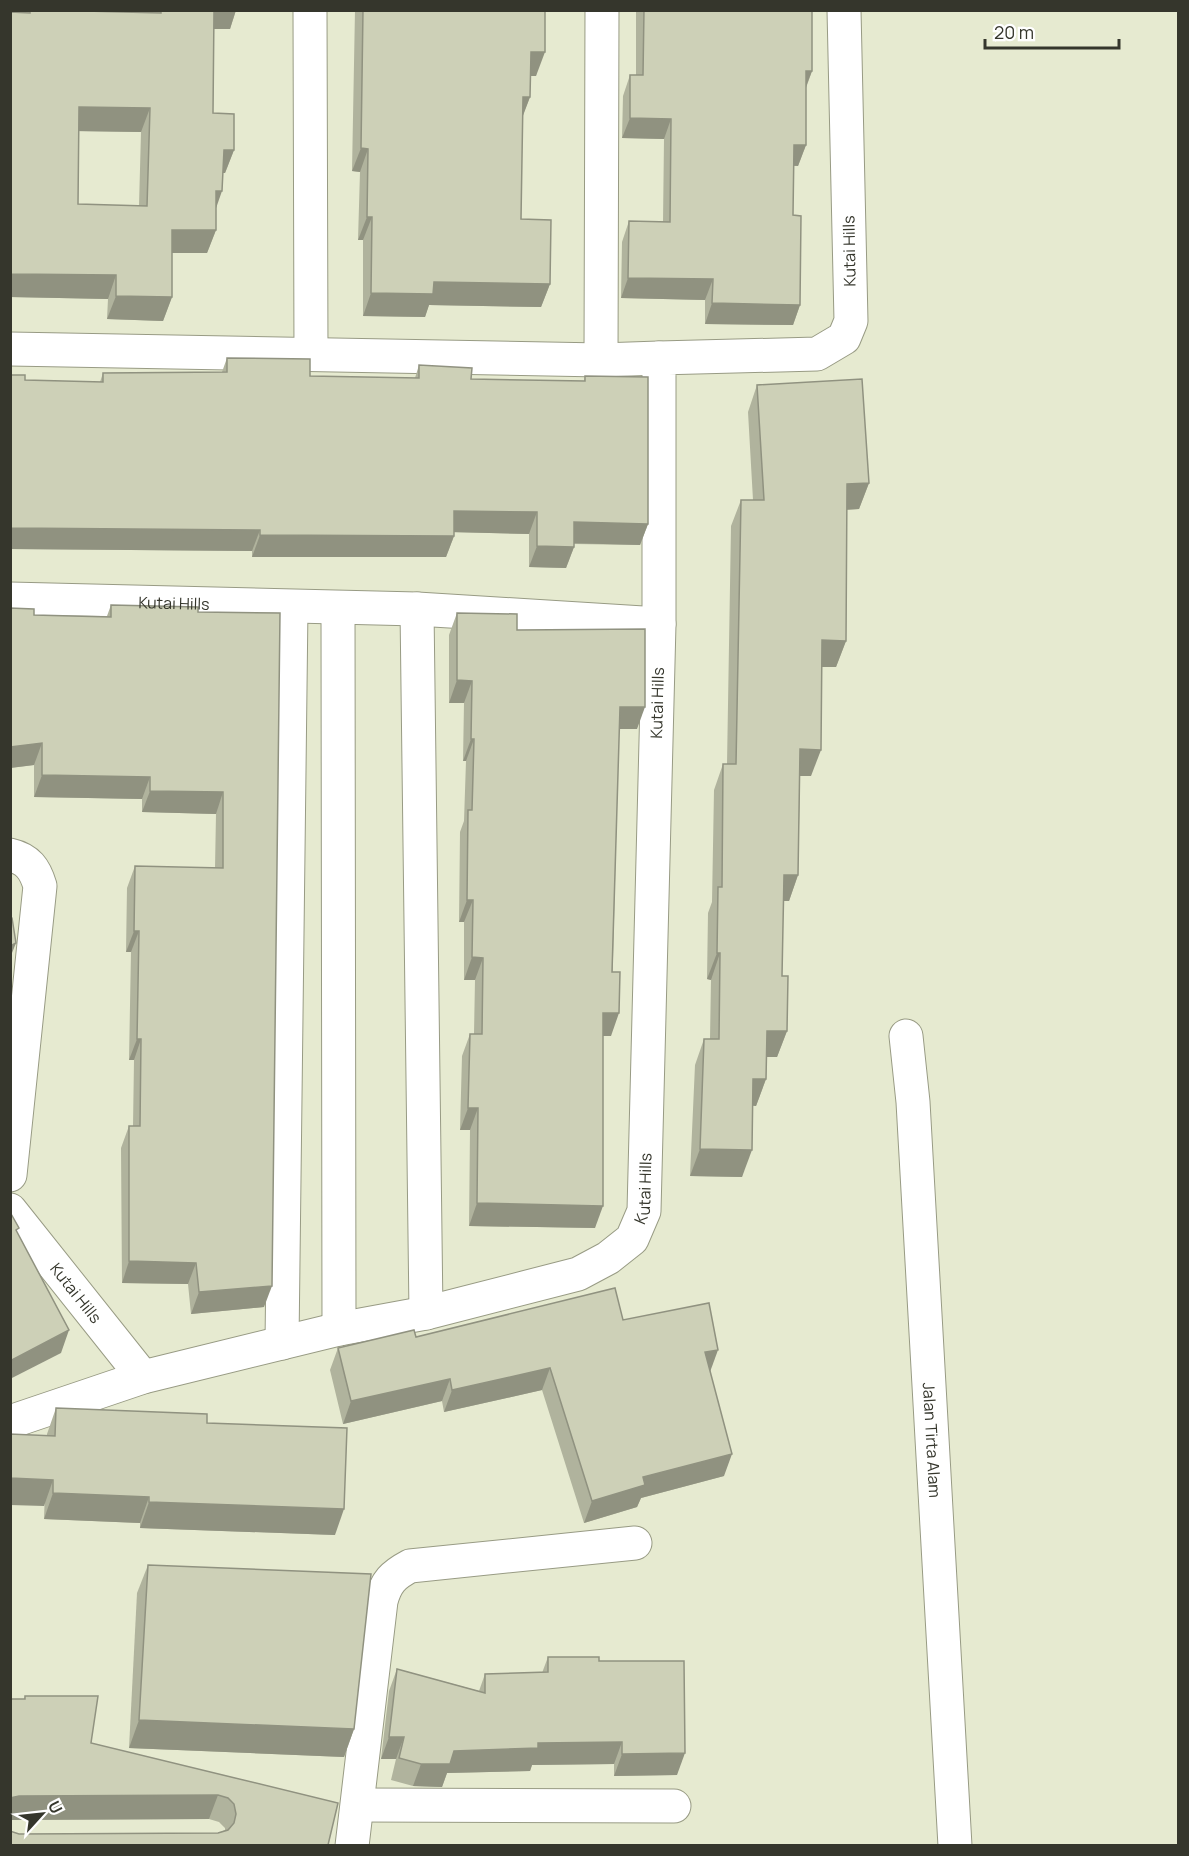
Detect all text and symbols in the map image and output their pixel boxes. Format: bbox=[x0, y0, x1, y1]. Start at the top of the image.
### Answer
scale bar bbox=[985, 12, 1118, 50]
text: 20 m bbox=[994, 20, 1034, 44]
street label: Kutai Hills bbox=[837, 215, 861, 287]
street label: Kutai Hills bbox=[138, 591, 210, 615]
street label: Kutai Hills bbox=[645, 667, 669, 739]
street label: Kutai Hills bbox=[629, 1153, 656, 1228]
street label: Kutai Hills bbox=[45, 1258, 107, 1328]
street label: Jalan Tirta Alam bbox=[918, 1382, 946, 1498]
north arrow bbox=[12, 1784, 72, 1844]
text: U bbox=[43, 1797, 68, 1817]

